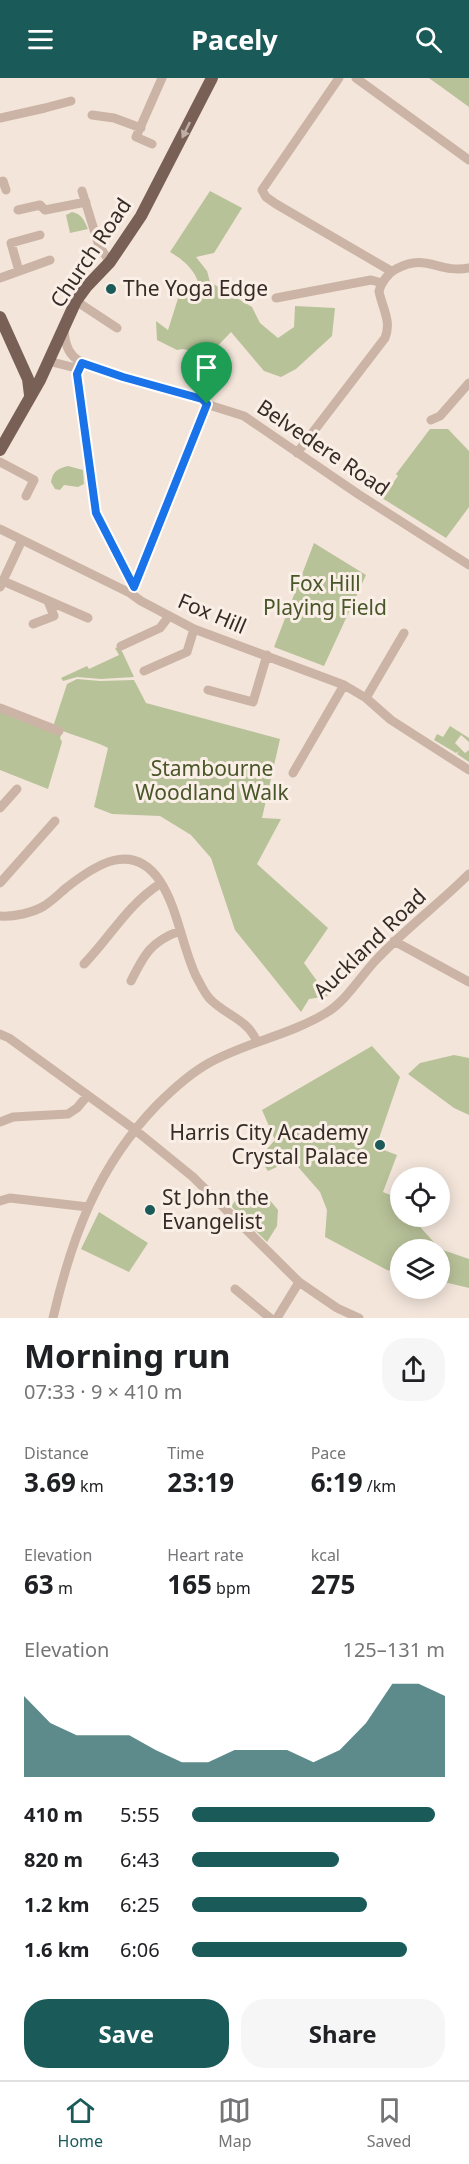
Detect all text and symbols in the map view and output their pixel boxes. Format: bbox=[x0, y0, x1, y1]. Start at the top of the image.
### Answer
text: Pacely bbox=[191, 21, 278, 58]
icon: menu bbox=[24, 23, 57, 56]
icon: search bbox=[412, 23, 445, 56]
one-way arrow bbox=[181, 121, 191, 139]
street label: Church Road bbox=[43, 192, 137, 313]
place label: The Yoga Edge bbox=[123, 274, 268, 302]
marker: The Yoga Edge bbox=[104, 282, 118, 296]
pin bbox=[181, 342, 232, 404]
icon: arrive bbox=[190, 351, 223, 384]
street label: Belvedere Road bbox=[252, 392, 395, 502]
park label: Fox Hill Playing Field bbox=[263, 569, 387, 621]
street label: Fox Hill bbox=[174, 586, 251, 640]
park label: Stambourne Woodland Walk bbox=[135, 754, 290, 806]
street label: Auckland Road bbox=[307, 882, 432, 1004]
place label: Harris City Academy Crystal Palace bbox=[170, 1118, 368, 1170]
marker: Harris City Academy Crystal Palace bbox=[373, 1138, 387, 1152]
map controls bbox=[390, 1167, 450, 1299]
button: locate bbox=[390, 1167, 450, 1227]
place label: St John the Evangelist bbox=[162, 1183, 269, 1235]
marker: St John the Evangelist bbox=[143, 1203, 157, 1217]
button: layers bbox=[390, 1239, 450, 1299]
text: Morning run bbox=[24, 1333, 230, 1378]
button: share bbox=[382, 1338, 445, 1401]
text: 07:33 · 9 × 410 m bbox=[24, 1378, 182, 1405]
text: Distance bbox=[24, 1442, 89, 1464]
text: Time bbox=[167, 1442, 204, 1464]
text: Pace bbox=[311, 1442, 346, 1464]
text: 3.69 bbox=[24, 1464, 76, 1500]
text: 23:19 bbox=[167, 1464, 234, 1500]
text: 6:19 bbox=[311, 1464, 363, 1500]
text: km bbox=[76, 1475, 104, 1497]
text: /km bbox=[363, 1475, 396, 1497]
text: Elevation bbox=[24, 1544, 92, 1566]
text: Heart rate bbox=[167, 1544, 244, 1566]
text: kcal bbox=[311, 1544, 340, 1566]
text: 63 bbox=[24, 1566, 54, 1602]
text: 165 bbox=[167, 1566, 212, 1602]
text: 275 bbox=[311, 1566, 355, 1602]
text: m bbox=[54, 1577, 73, 1599]
text: bpm bbox=[212, 1577, 251, 1599]
text: Elevation bbox=[24, 1636, 109, 1663]
text: 125–131 m bbox=[342, 1636, 445, 1663]
text: 410 m bbox=[24, 1801, 83, 1828]
text: 5:55 bbox=[120, 1801, 160, 1828]
text: 820 m bbox=[24, 1846, 83, 1873]
text: 6:43 bbox=[120, 1846, 160, 1873]
text: 1.2 km bbox=[24, 1891, 90, 1918]
text: 6:25 bbox=[120, 1891, 160, 1918]
text: 1.6 km bbox=[24, 1936, 90, 1963]
text: 6:06 bbox=[120, 1936, 160, 1963]
button: Save bbox=[24, 1999, 229, 2068]
button: Share bbox=[241, 1999, 445, 2068]
tab: Home bbox=[58, 2094, 103, 2152]
tab: Map bbox=[218, 2094, 252, 2152]
tab: Saved bbox=[367, 2094, 411, 2152]

